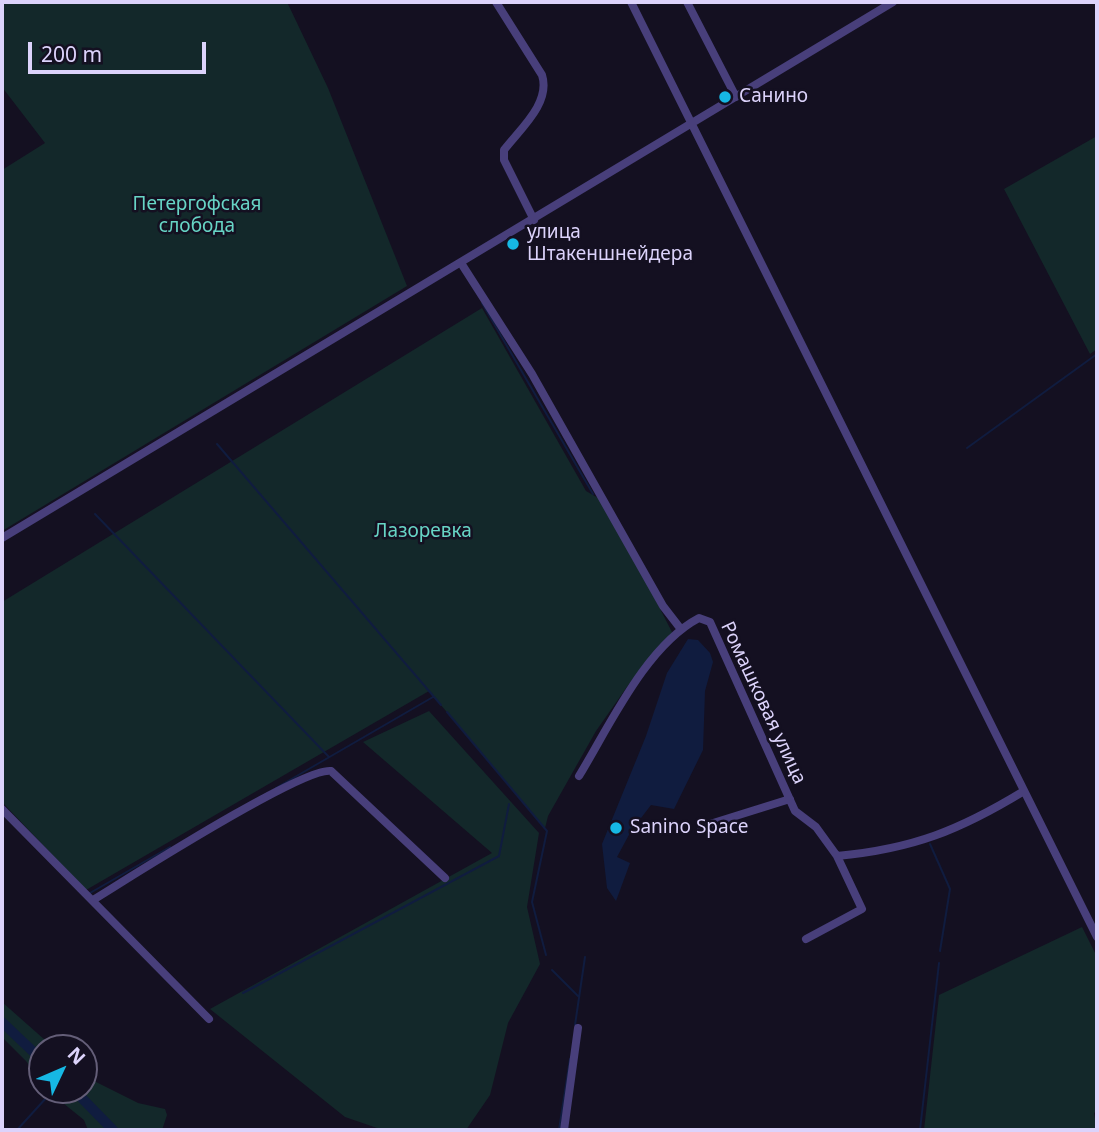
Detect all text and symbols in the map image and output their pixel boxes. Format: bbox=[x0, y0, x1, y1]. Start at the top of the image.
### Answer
scale bar bbox=[32, 28, 210, 72]
text: 200 m bbox=[41, 40, 102, 68]
place label: Санино bbox=[739, 86, 808, 108]
marker: Санино bbox=[717, 89, 733, 105]
park label: Петергофская слобода bbox=[133, 194, 261, 238]
place label: улица Штакеншнейдера bbox=[527, 222, 693, 266]
marker: улица Штакеншнейдера bbox=[505, 236, 521, 252]
park label: Лазоревка bbox=[374, 521, 472, 543]
street label: Ромашковая улица bbox=[715, 618, 811, 788]
place label: Sanino Space bbox=[630, 817, 749, 839]
marker: Sanino Space bbox=[608, 820, 624, 836]
north arrow bbox=[28, 1034, 98, 1104]
text: N bbox=[62, 1041, 91, 1070]

